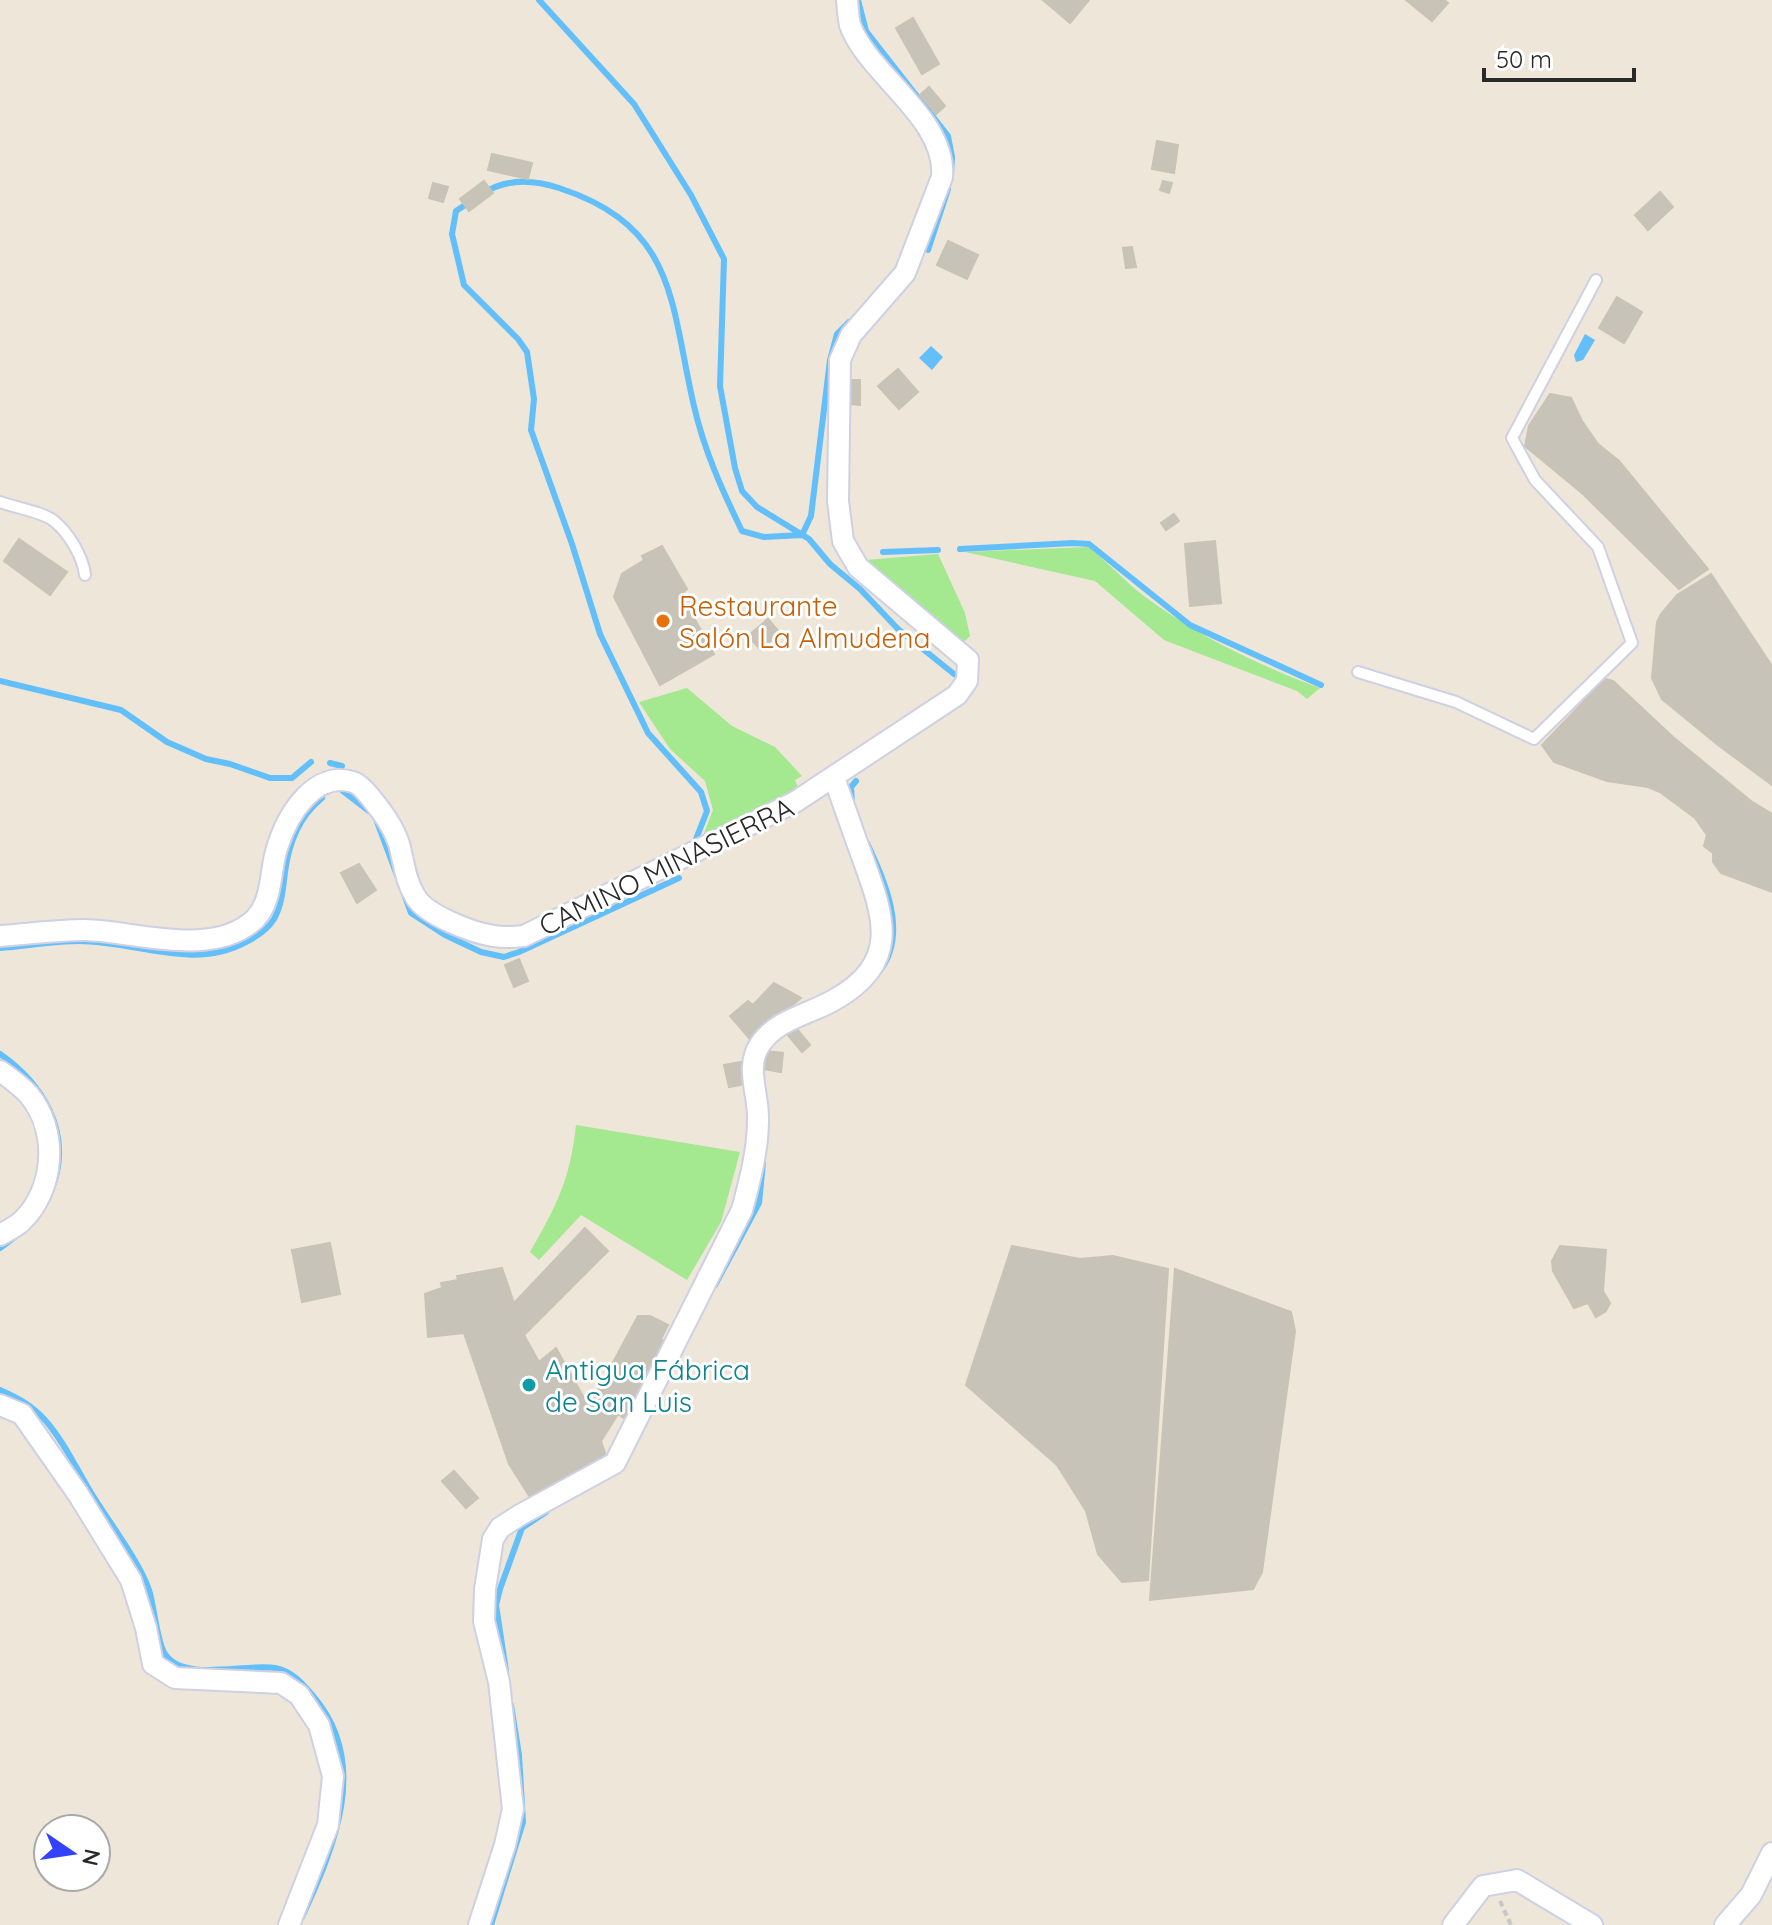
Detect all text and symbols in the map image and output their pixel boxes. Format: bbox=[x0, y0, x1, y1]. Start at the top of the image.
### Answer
scale bar bbox=[1484, 32, 1634, 82]
text: 50 m bbox=[1496, 44, 1552, 74]
place label: Restaurante Salón La Almudena bbox=[679, 588, 930, 655]
marker: Restaurante Salón La Almudena bbox=[654, 612, 672, 630]
street label: CAMINO MINASIERRA bbox=[533, 789, 799, 943]
place label: Antigua Fábrica de San Luis bbox=[545, 1352, 750, 1419]
marker: Antigua Fábrica de San Luis bbox=[520, 1376, 538, 1394]
north arrow bbox=[32, 1813, 112, 1893]
text: N bbox=[76, 1846, 107, 1869]

